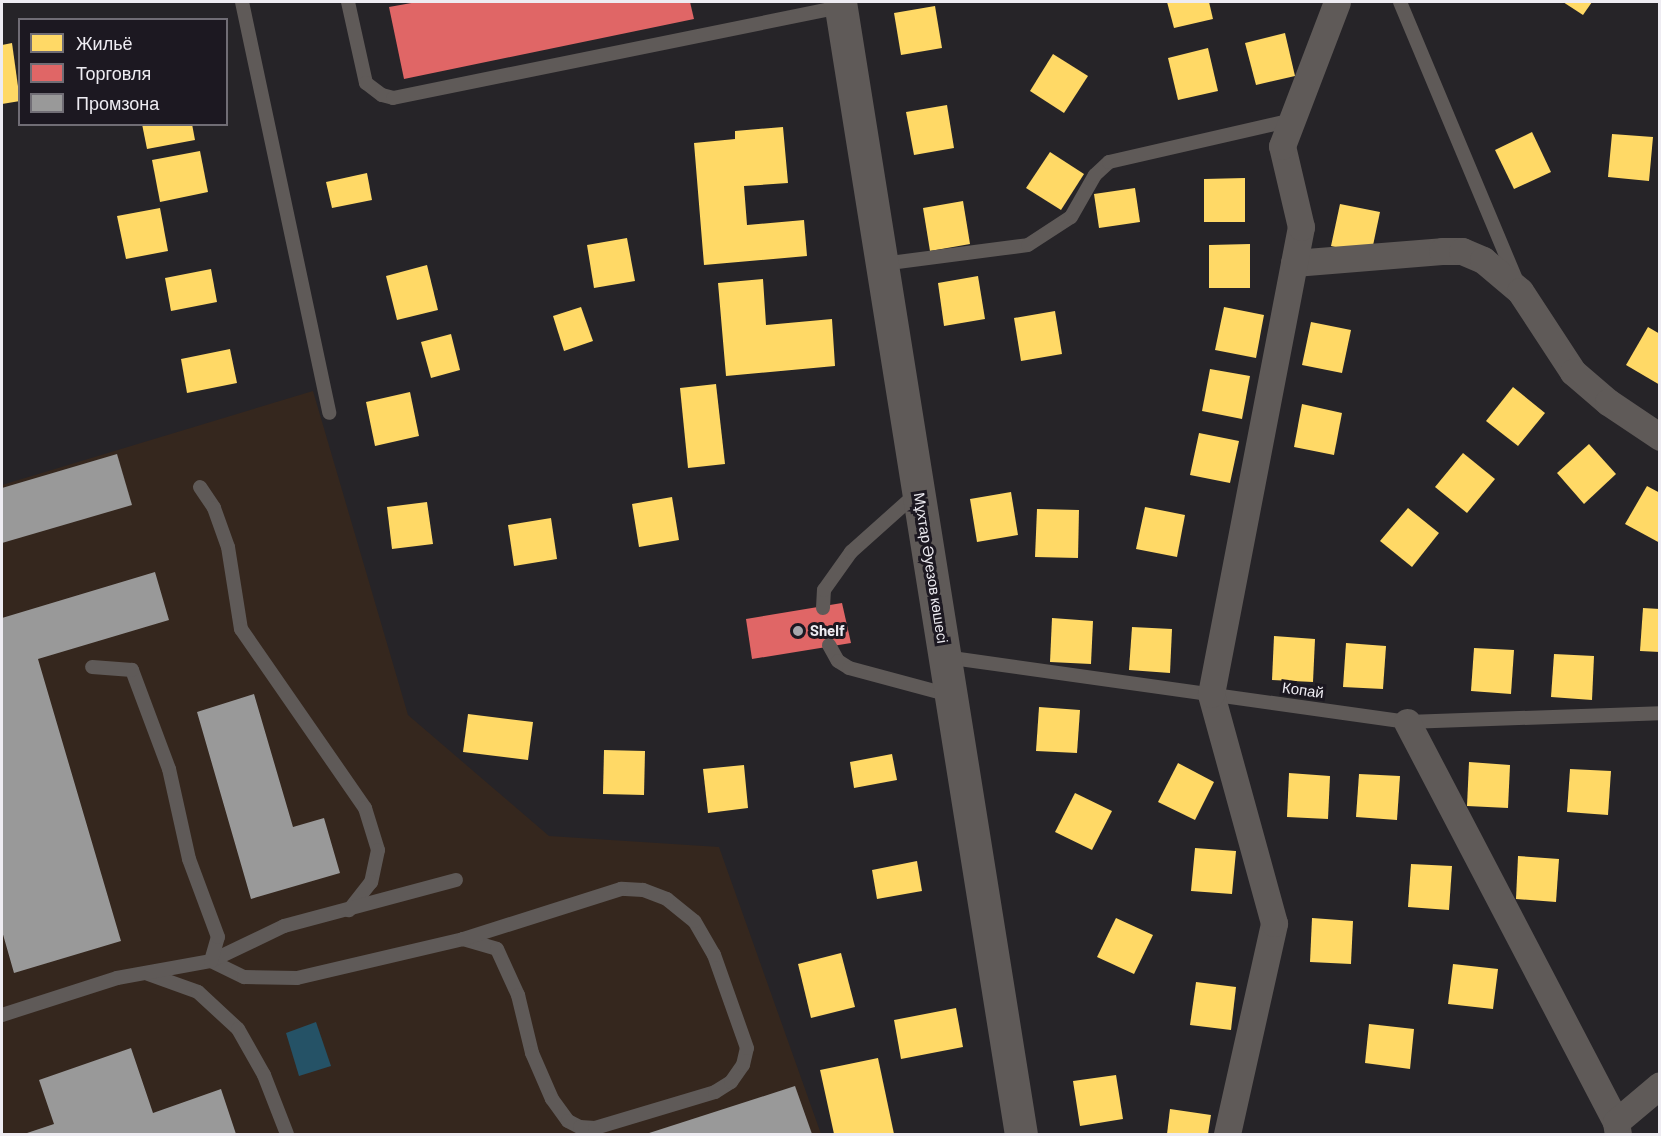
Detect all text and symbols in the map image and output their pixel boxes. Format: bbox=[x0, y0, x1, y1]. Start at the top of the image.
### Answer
legend bbox=[18, 18, 228, 126]
text: Жильё bbox=[76, 32, 133, 54]
text: Торговля bbox=[76, 62, 151, 84]
text: Промзона bbox=[76, 92, 159, 114]
street label: Мұхтар Әуезов көшесі bbox=[910, 491, 952, 645]
place label: Shelf bbox=[810, 622, 845, 640]
marker: Shelf bbox=[791, 624, 805, 638]
street label: Копай bbox=[1281, 678, 1325, 702]

